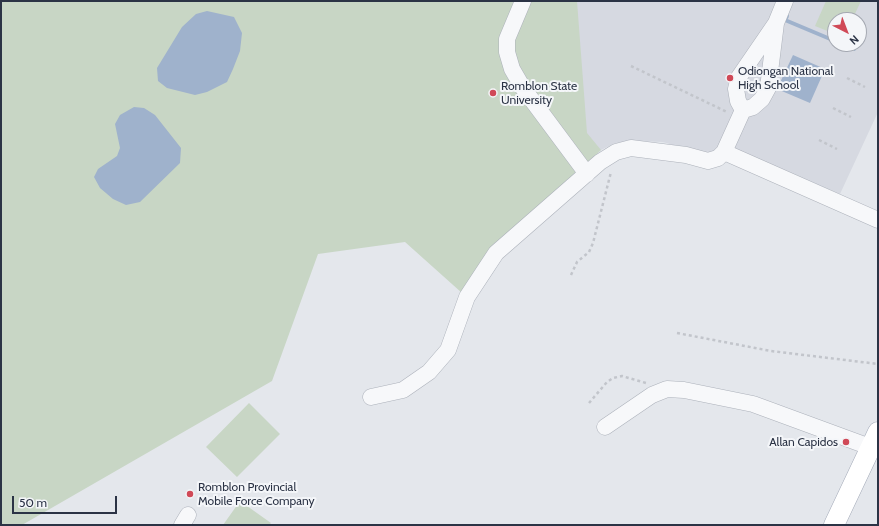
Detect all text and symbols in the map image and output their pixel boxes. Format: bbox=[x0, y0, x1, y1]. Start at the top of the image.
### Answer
north arrow bbox=[827, 12, 867, 52]
text: N bbox=[847, 32, 862, 48]
place label: Odiongan National High School bbox=[738, 64, 833, 92]
marker: Odiongan National High School bbox=[725, 73, 735, 83]
place label: Romblon State University bbox=[501, 79, 577, 107]
marker: Romblon State University bbox=[488, 88, 498, 98]
place label: Allan Capidos bbox=[769, 435, 838, 449]
marker: Allan Capidos bbox=[841, 437, 851, 447]
place label: Romblon Provincial Mobile Force Company bbox=[198, 480, 315, 508]
scale bar bbox=[14, 488, 119, 514]
marker: Romblon Provincial Mobile Force Company bbox=[185, 489, 195, 499]
text: 50 m bbox=[19, 495, 47, 510]

